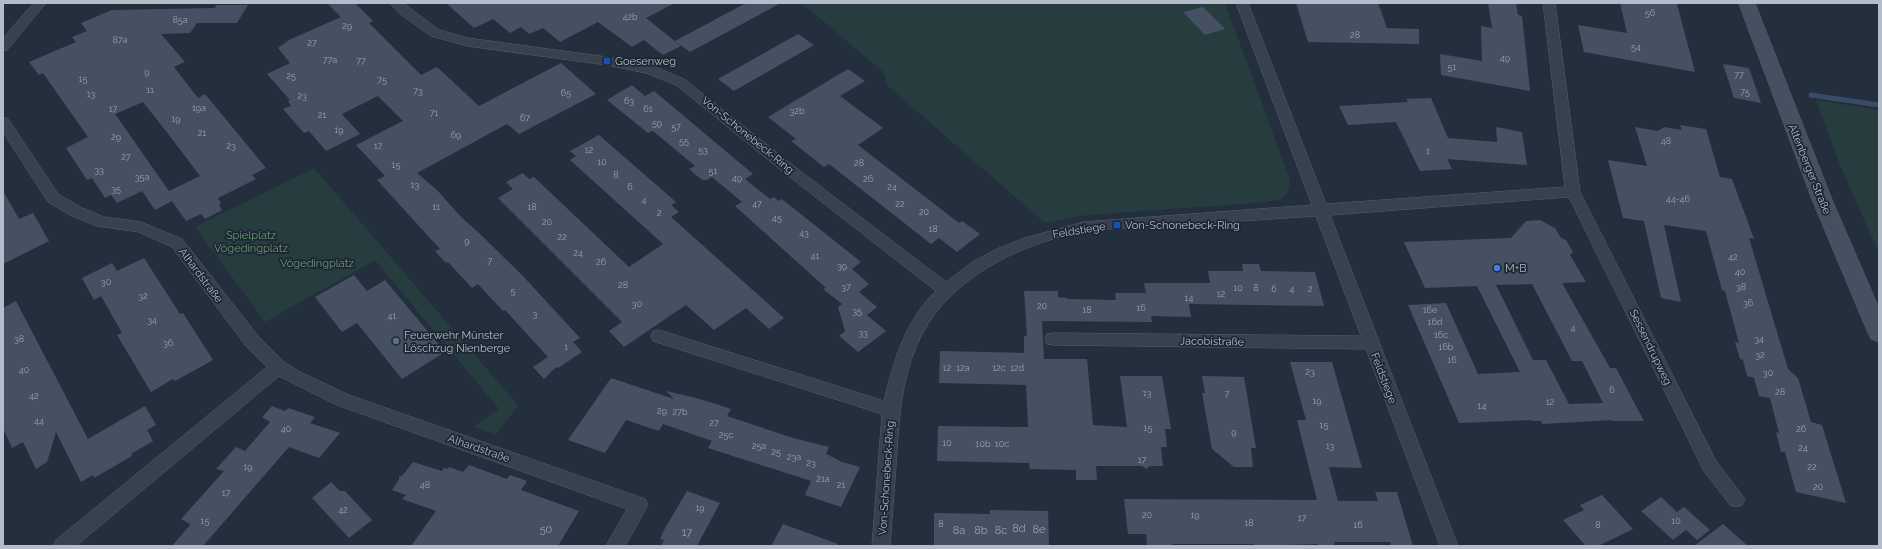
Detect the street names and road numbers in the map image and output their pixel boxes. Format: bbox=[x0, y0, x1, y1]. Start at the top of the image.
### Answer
street label: Von-Schonebeck-Ring bbox=[699, 94, 796, 177]
street label: Altenberger Straße bbox=[1786, 122, 1834, 217]
street label: Feldstiege bbox=[1052, 220, 1107, 241]
street label: Alhardstraße bbox=[176, 246, 226, 305]
street label: Sessendrupweg bbox=[1627, 307, 1674, 387]
street label: Jacobistraße bbox=[1180, 334, 1245, 349]
street label: Feldstiege bbox=[1368, 351, 1399, 406]
street label: Von-Schonebeck-Ring bbox=[876, 420, 897, 536]
street label: Alhardstraße bbox=[446, 432, 512, 465]

